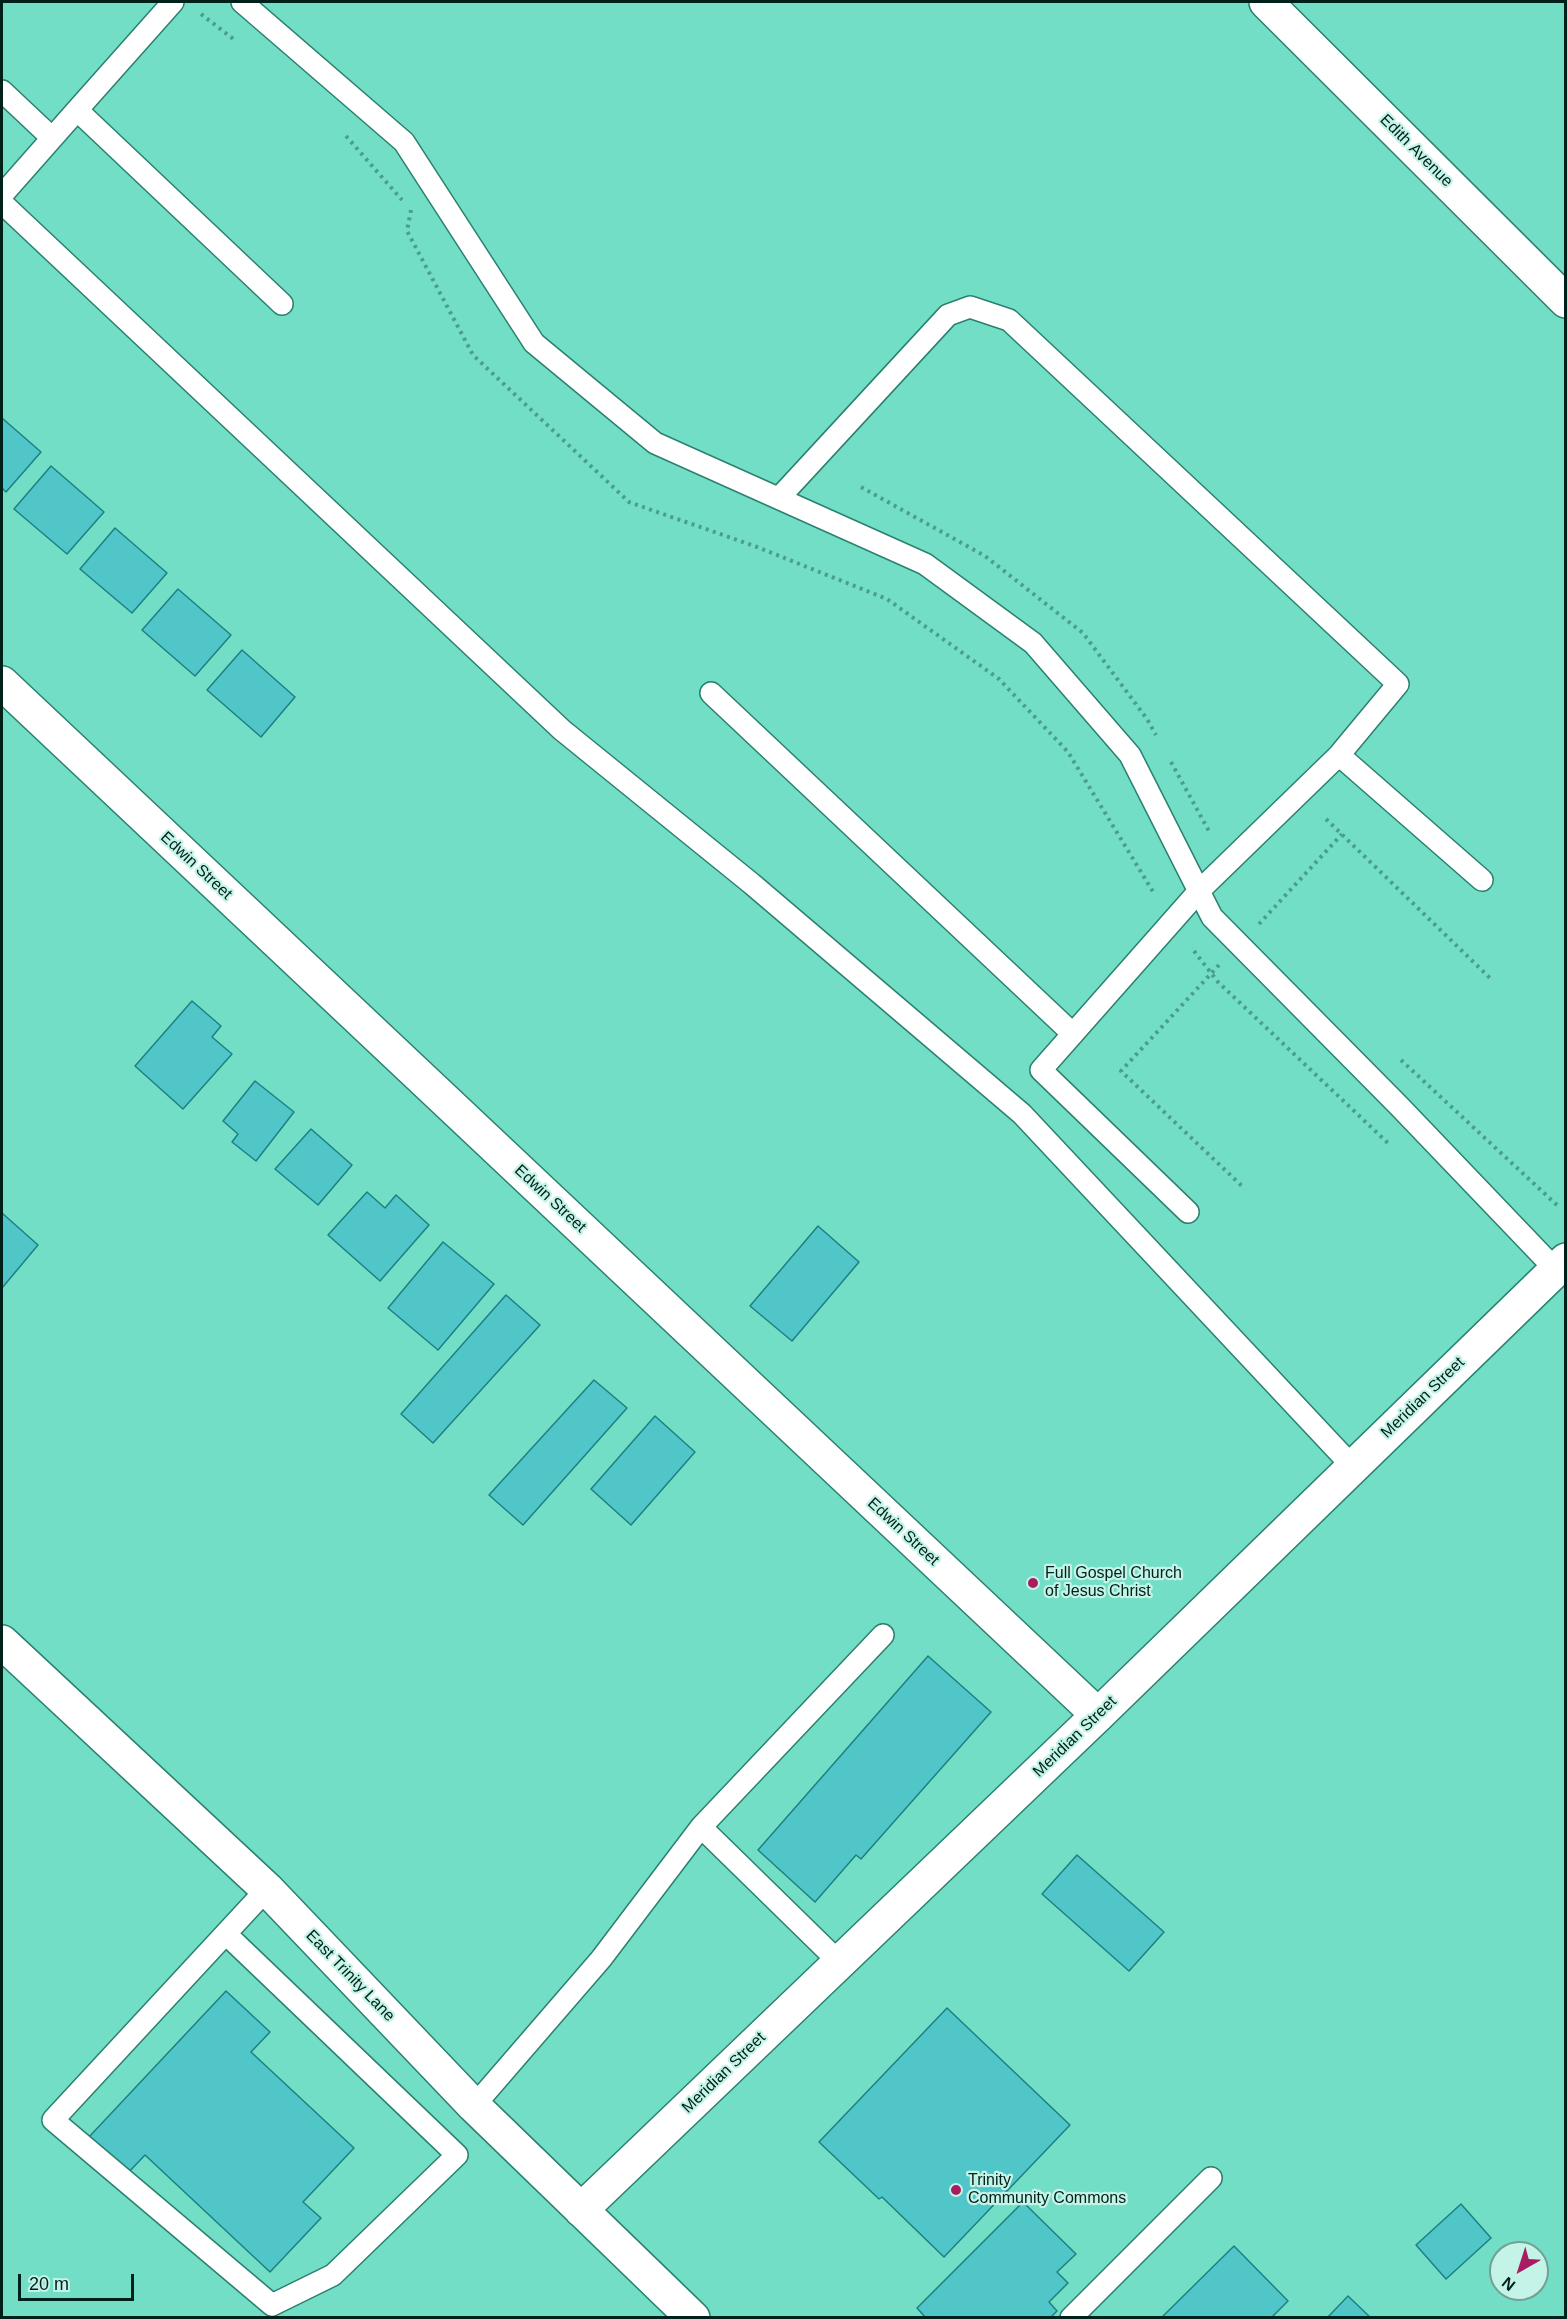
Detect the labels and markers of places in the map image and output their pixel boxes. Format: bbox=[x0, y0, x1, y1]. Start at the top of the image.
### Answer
place label: Full Gospel Church of Jesus Christ bbox=[1045, 1564, 1182, 1602]
marker: Full Gospel Church of Jesus Christ bbox=[1026, 1576, 1040, 1590]
place label: Trinity Community Commons bbox=[968, 2171, 1126, 2209]
marker: Trinity Community Commons bbox=[949, 2183, 963, 2197]

